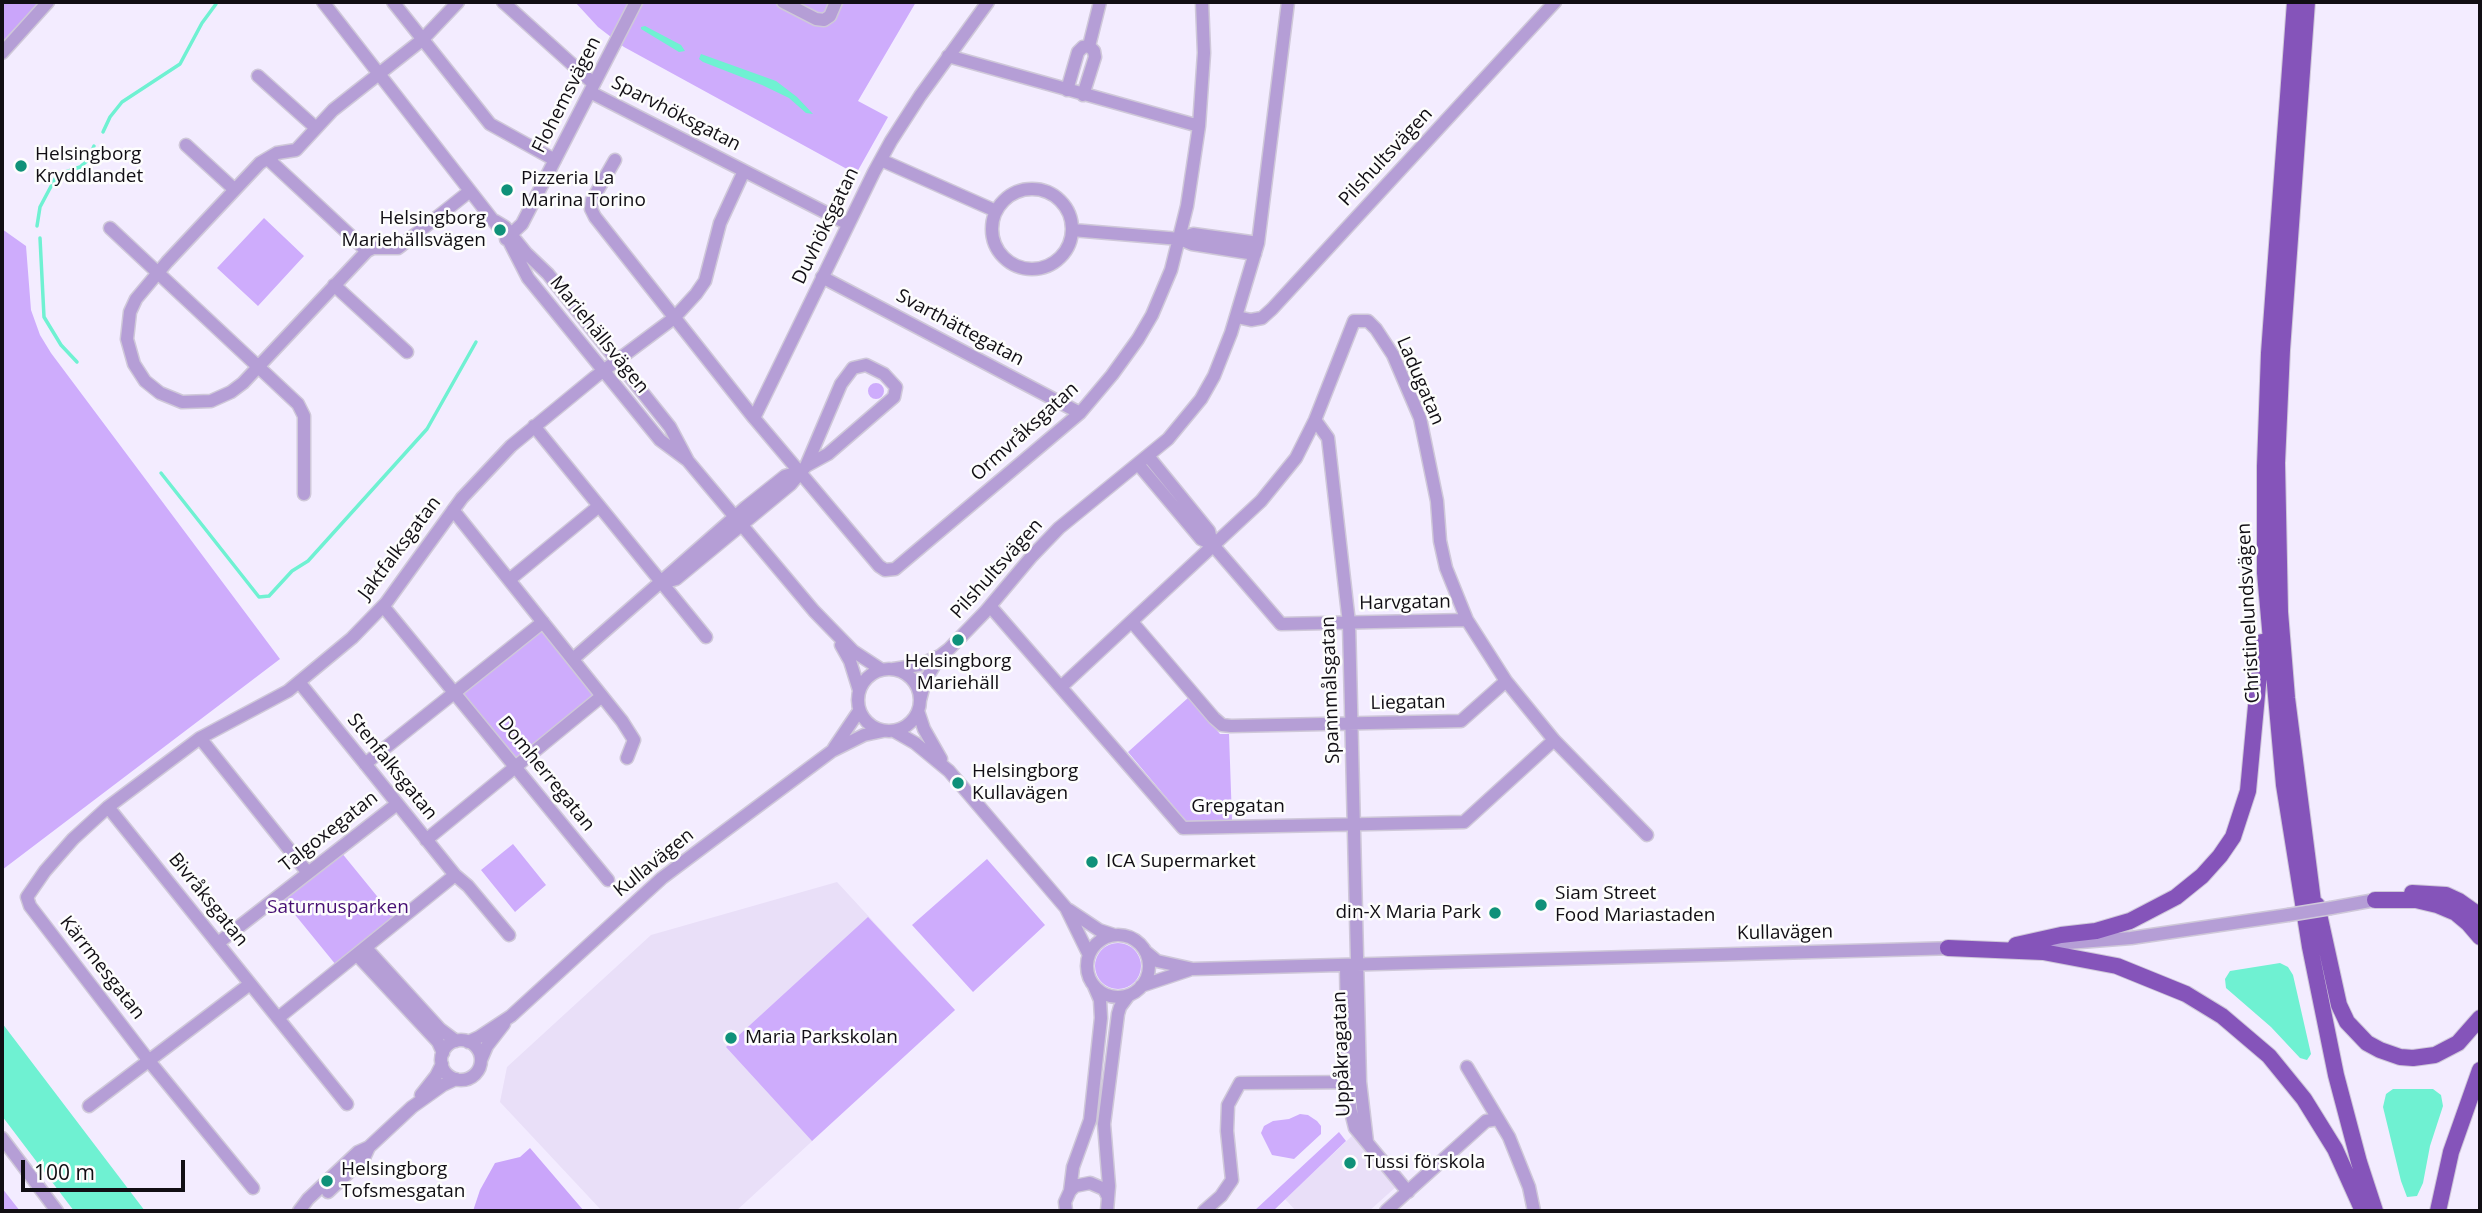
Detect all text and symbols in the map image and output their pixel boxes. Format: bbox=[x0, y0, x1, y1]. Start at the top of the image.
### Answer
street label: Flohemsvägen bbox=[528, 33, 606, 157]
street label: Sparvhöksgatan bbox=[608, 72, 744, 156]
street label: Pilshultsvägen bbox=[1334, 103, 1438, 211]
place label: Helsingborg Kryddlandet bbox=[35, 144, 143, 188]
marker: Helsingborg Kryddlandet bbox=[13, 158, 29, 174]
street label: Duvhöksgatan bbox=[788, 164, 864, 288]
place label: Pizzeria La Marina Torino bbox=[521, 168, 646, 212]
marker: Pizzeria La Marina Torino bbox=[499, 182, 515, 198]
place label: Helsingborg Mariehällsvägen bbox=[342, 208, 486, 252]
marker: Helsingborg Mariehällsvägen bbox=[492, 222, 508, 238]
street label: Mariehällsvägen bbox=[545, 272, 653, 398]
street label: Svarthättegatan bbox=[892, 285, 1028, 371]
street label: Ladugatan bbox=[1391, 333, 1449, 429]
street label: Ormvråksgatan bbox=[967, 378, 1083, 486]
street label: Jaktfalksgatan bbox=[354, 492, 446, 604]
street label: Pilshultsvägen bbox=[946, 514, 1048, 624]
street label: Christinelundsvägen bbox=[2233, 522, 2265, 704]
street label: Harvgatan bbox=[1359, 591, 1451, 615]
street label: Spannmålsgatan bbox=[1317, 616, 1345, 764]
marker: Helsingborg Mariehäll bbox=[950, 632, 966, 648]
place label: Helsingborg Mariehäll bbox=[905, 651, 1011, 695]
street label: Liegatan bbox=[1370, 691, 1446, 715]
street label: Stenfalksgatan bbox=[342, 709, 442, 825]
street label: Domherregatan bbox=[493, 712, 599, 836]
place label: Helsingborg Kullavägen bbox=[972, 761, 1078, 805]
marker: Helsingborg Kullavägen bbox=[950, 775, 966, 791]
street label: Talgoxegatan bbox=[275, 787, 383, 877]
street label: Grepgatan bbox=[1191, 796, 1285, 818]
street label: Kullavägen bbox=[609, 824, 699, 902]
street label: Bivråksgatan bbox=[163, 849, 253, 951]
place label: ICA Supermarket bbox=[1106, 851, 1256, 873]
marker: ICA Supermarket bbox=[1084, 854, 1100, 870]
place label: Siam Street Food Mariastaden bbox=[1555, 883, 1715, 927]
park label: Saturnusparken bbox=[267, 897, 409, 919]
marker: Siam Street Food Mariastaden bbox=[1533, 897, 1549, 913]
place label: din-X Maria Park bbox=[1335, 902, 1481, 924]
marker: din-X Maria Park bbox=[1487, 905, 1503, 921]
street label: Kärrmesgatan bbox=[55, 912, 149, 1024]
street label: Kullavägen bbox=[1737, 921, 1833, 945]
street label: Uppåkragatan bbox=[1328, 991, 1356, 1117]
place label: Maria Parkskolan bbox=[745, 1027, 898, 1049]
marker: Maria Parkskolan bbox=[723, 1030, 739, 1046]
scale bar bbox=[24, 1146, 189, 1190]
place label: Tussi förskola bbox=[1364, 1152, 1485, 1174]
marker: Tussi förskola bbox=[1342, 1155, 1358, 1171]
text: 100 m bbox=[34, 1158, 95, 1186]
place label: Helsingborg Tofsmesgatan bbox=[341, 1159, 466, 1203]
marker: Helsingborg Tofsmesgatan bbox=[319, 1173, 335, 1189]

